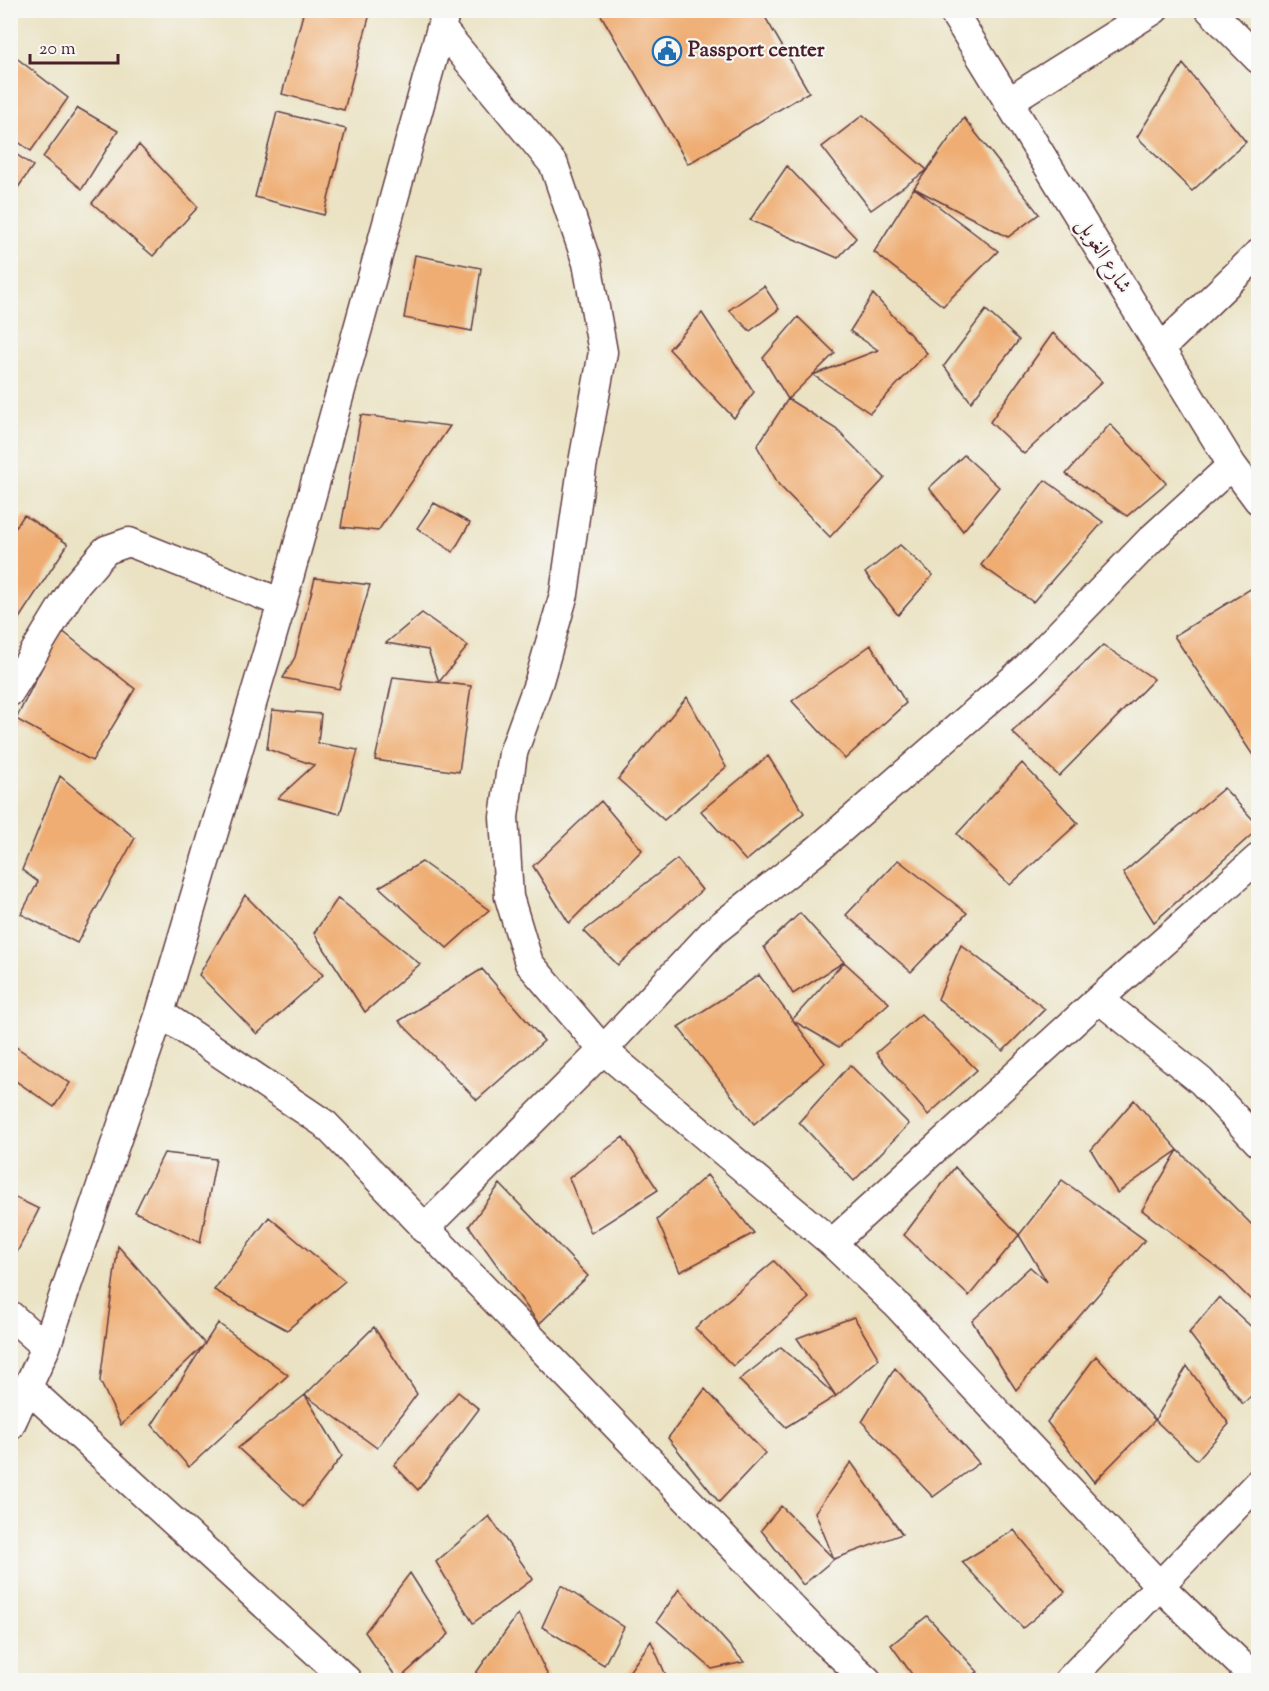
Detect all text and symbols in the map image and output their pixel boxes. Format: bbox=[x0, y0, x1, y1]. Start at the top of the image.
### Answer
scale bar bbox=[30, 27, 118, 65]
public building icon: Passport center bbox=[651, 35, 683, 67]
place label: Passport center bbox=[688, 36, 825, 66]
text: 20 m bbox=[39, 37, 76, 63]
street label: شارع الغويل bbox=[1067, 212, 1138, 300]

